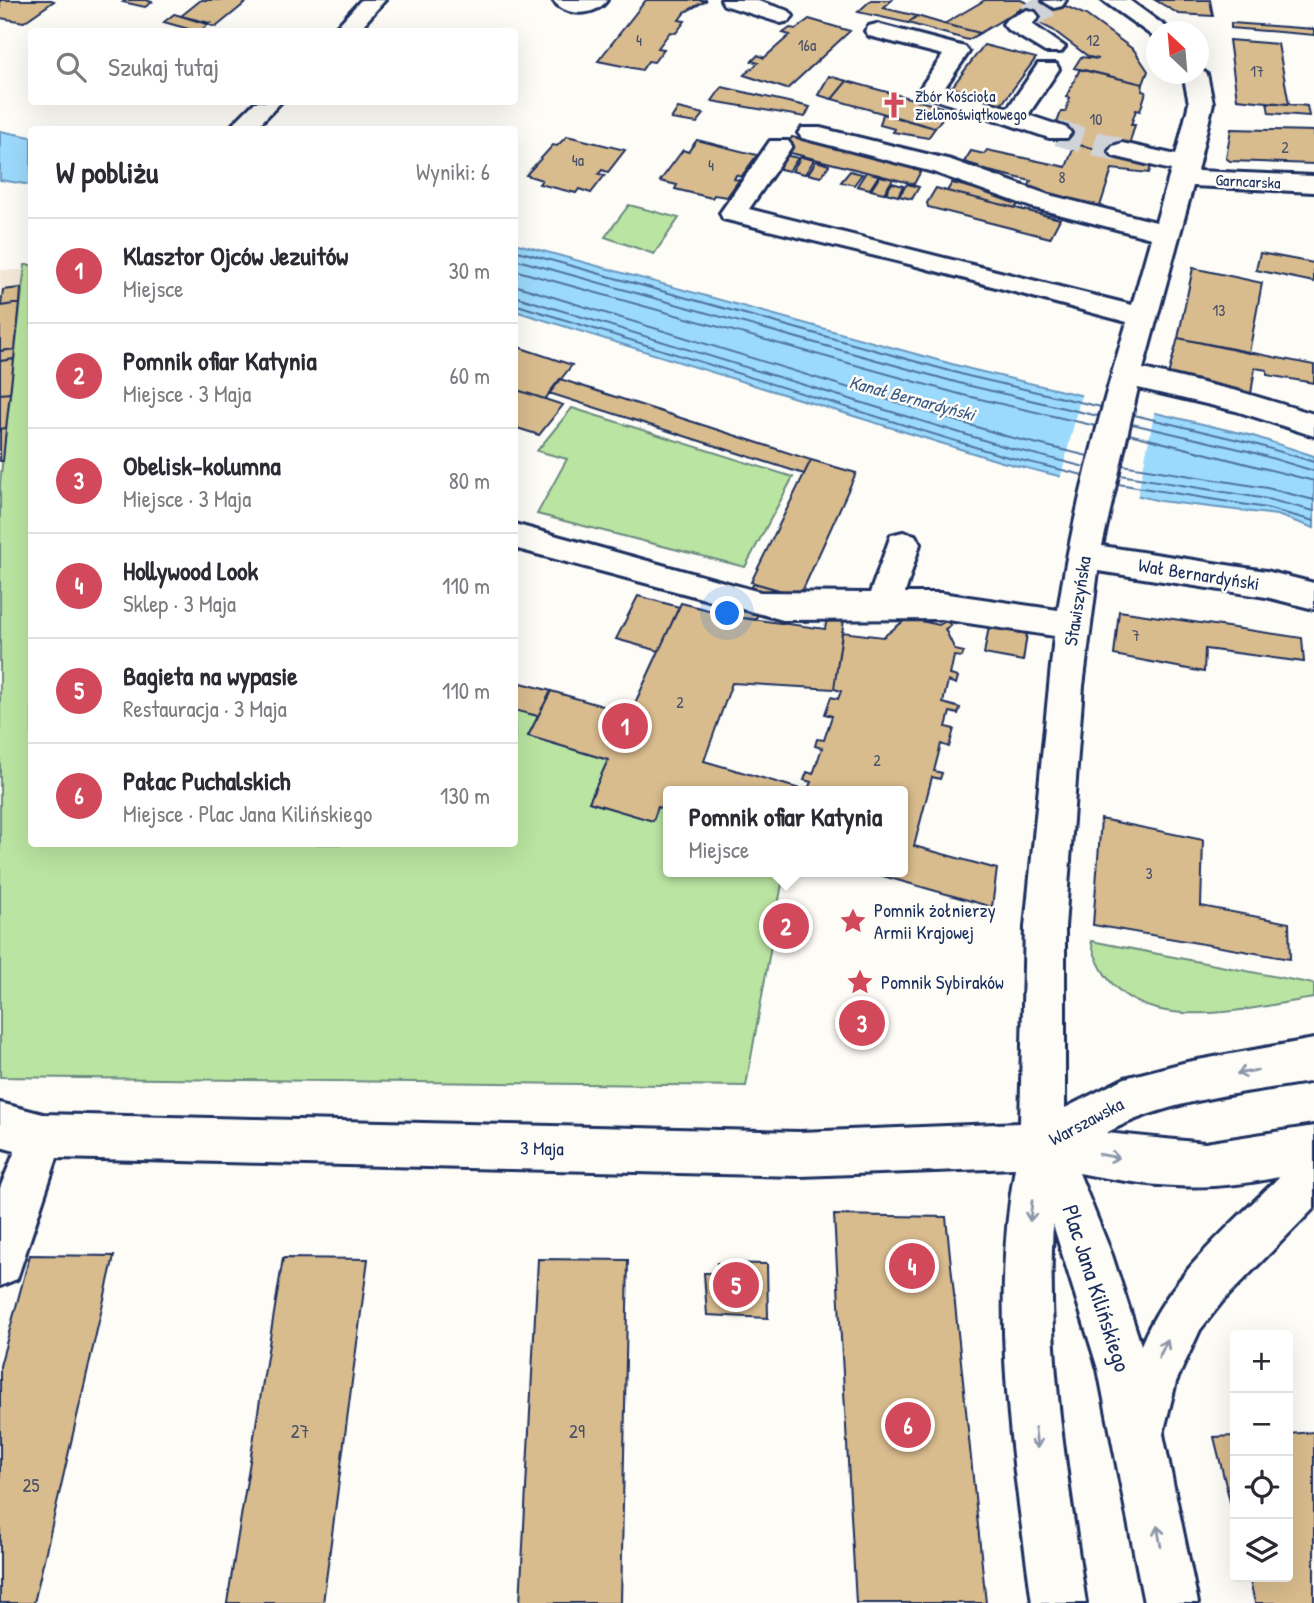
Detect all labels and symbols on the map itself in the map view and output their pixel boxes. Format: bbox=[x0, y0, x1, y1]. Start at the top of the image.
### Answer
north arrow bbox=[1146, 21, 1209, 84]
house number: 4 bbox=[636, 29, 642, 51]
house number: 12 bbox=[1086, 29, 1100, 51]
house number: 16a bbox=[798, 34, 816, 56]
house number: 17 bbox=[1250, 60, 1264, 82]
place label: Zbór Kościoła Zielonoświątkowego bbox=[915, 85, 1027, 125]
church icon: Zbór Kościoła Zielonoświątkowego bbox=[879, 90, 909, 120]
house number: 10 bbox=[1090, 108, 1102, 130]
house number: 2 bbox=[1281, 136, 1289, 158]
house number: 4a bbox=[572, 149, 584, 171]
house number: 4 bbox=[708, 154, 714, 176]
house number: 8 bbox=[1059, 166, 1066, 188]
street label: Garncarska bbox=[1215, 168, 1281, 194]
house number: 13 bbox=[1213, 299, 1225, 321]
water label: Kanał Bernardyński bbox=[846, 369, 980, 427]
street label: Wał Bernardyński bbox=[1137, 552, 1261, 596]
street label: Stawiszyńska bbox=[1057, 554, 1097, 648]
your location bbox=[710, 596, 744, 630]
house number: 7 bbox=[1132, 624, 1140, 646]
house number: 2 bbox=[676, 691, 684, 713]
pin: 1 bbox=[602, 700, 648, 752]
house number: 2 bbox=[873, 749, 881, 771]
house number: 3 bbox=[1145, 862, 1153, 884]
place label: Pomnik żołnierzy Armii Krajowej bbox=[874, 897, 996, 945]
pin: 2 bbox=[763, 900, 809, 952]
place icon: Pomnik żołnierzy Armii Krajowej bbox=[838, 906, 868, 936]
place icon: Pomnik Sybiraków bbox=[845, 967, 875, 997]
place label: Pomnik Sybiraków bbox=[881, 969, 1004, 995]
pin: 3 bbox=[839, 997, 885, 1049]
one-way arrow bbox=[1236, 1066, 1259, 1079]
street label: Warszawska bbox=[1044, 1090, 1128, 1151]
street label: 3 Maja bbox=[520, 1135, 565, 1161]
one-way arrow bbox=[1097, 1150, 1120, 1163]
one-way arrow bbox=[1025, 1199, 1038, 1222]
street label: Plac Jana Kilińskiego bbox=[1055, 1201, 1139, 1375]
pin: 4 bbox=[889, 1240, 935, 1292]
pin: 5 bbox=[713, 1259, 759, 1311]
one-way arrow bbox=[1157, 1339, 1171, 1360]
pin: 6 bbox=[885, 1399, 931, 1451]
house number: 27 bbox=[291, 1418, 309, 1444]
house number: 29 bbox=[569, 1418, 585, 1444]
one-way arrow bbox=[1030, 1426, 1043, 1449]
house number: 25 bbox=[23, 1472, 39, 1498]
one-way arrow bbox=[1151, 1525, 1165, 1548]

